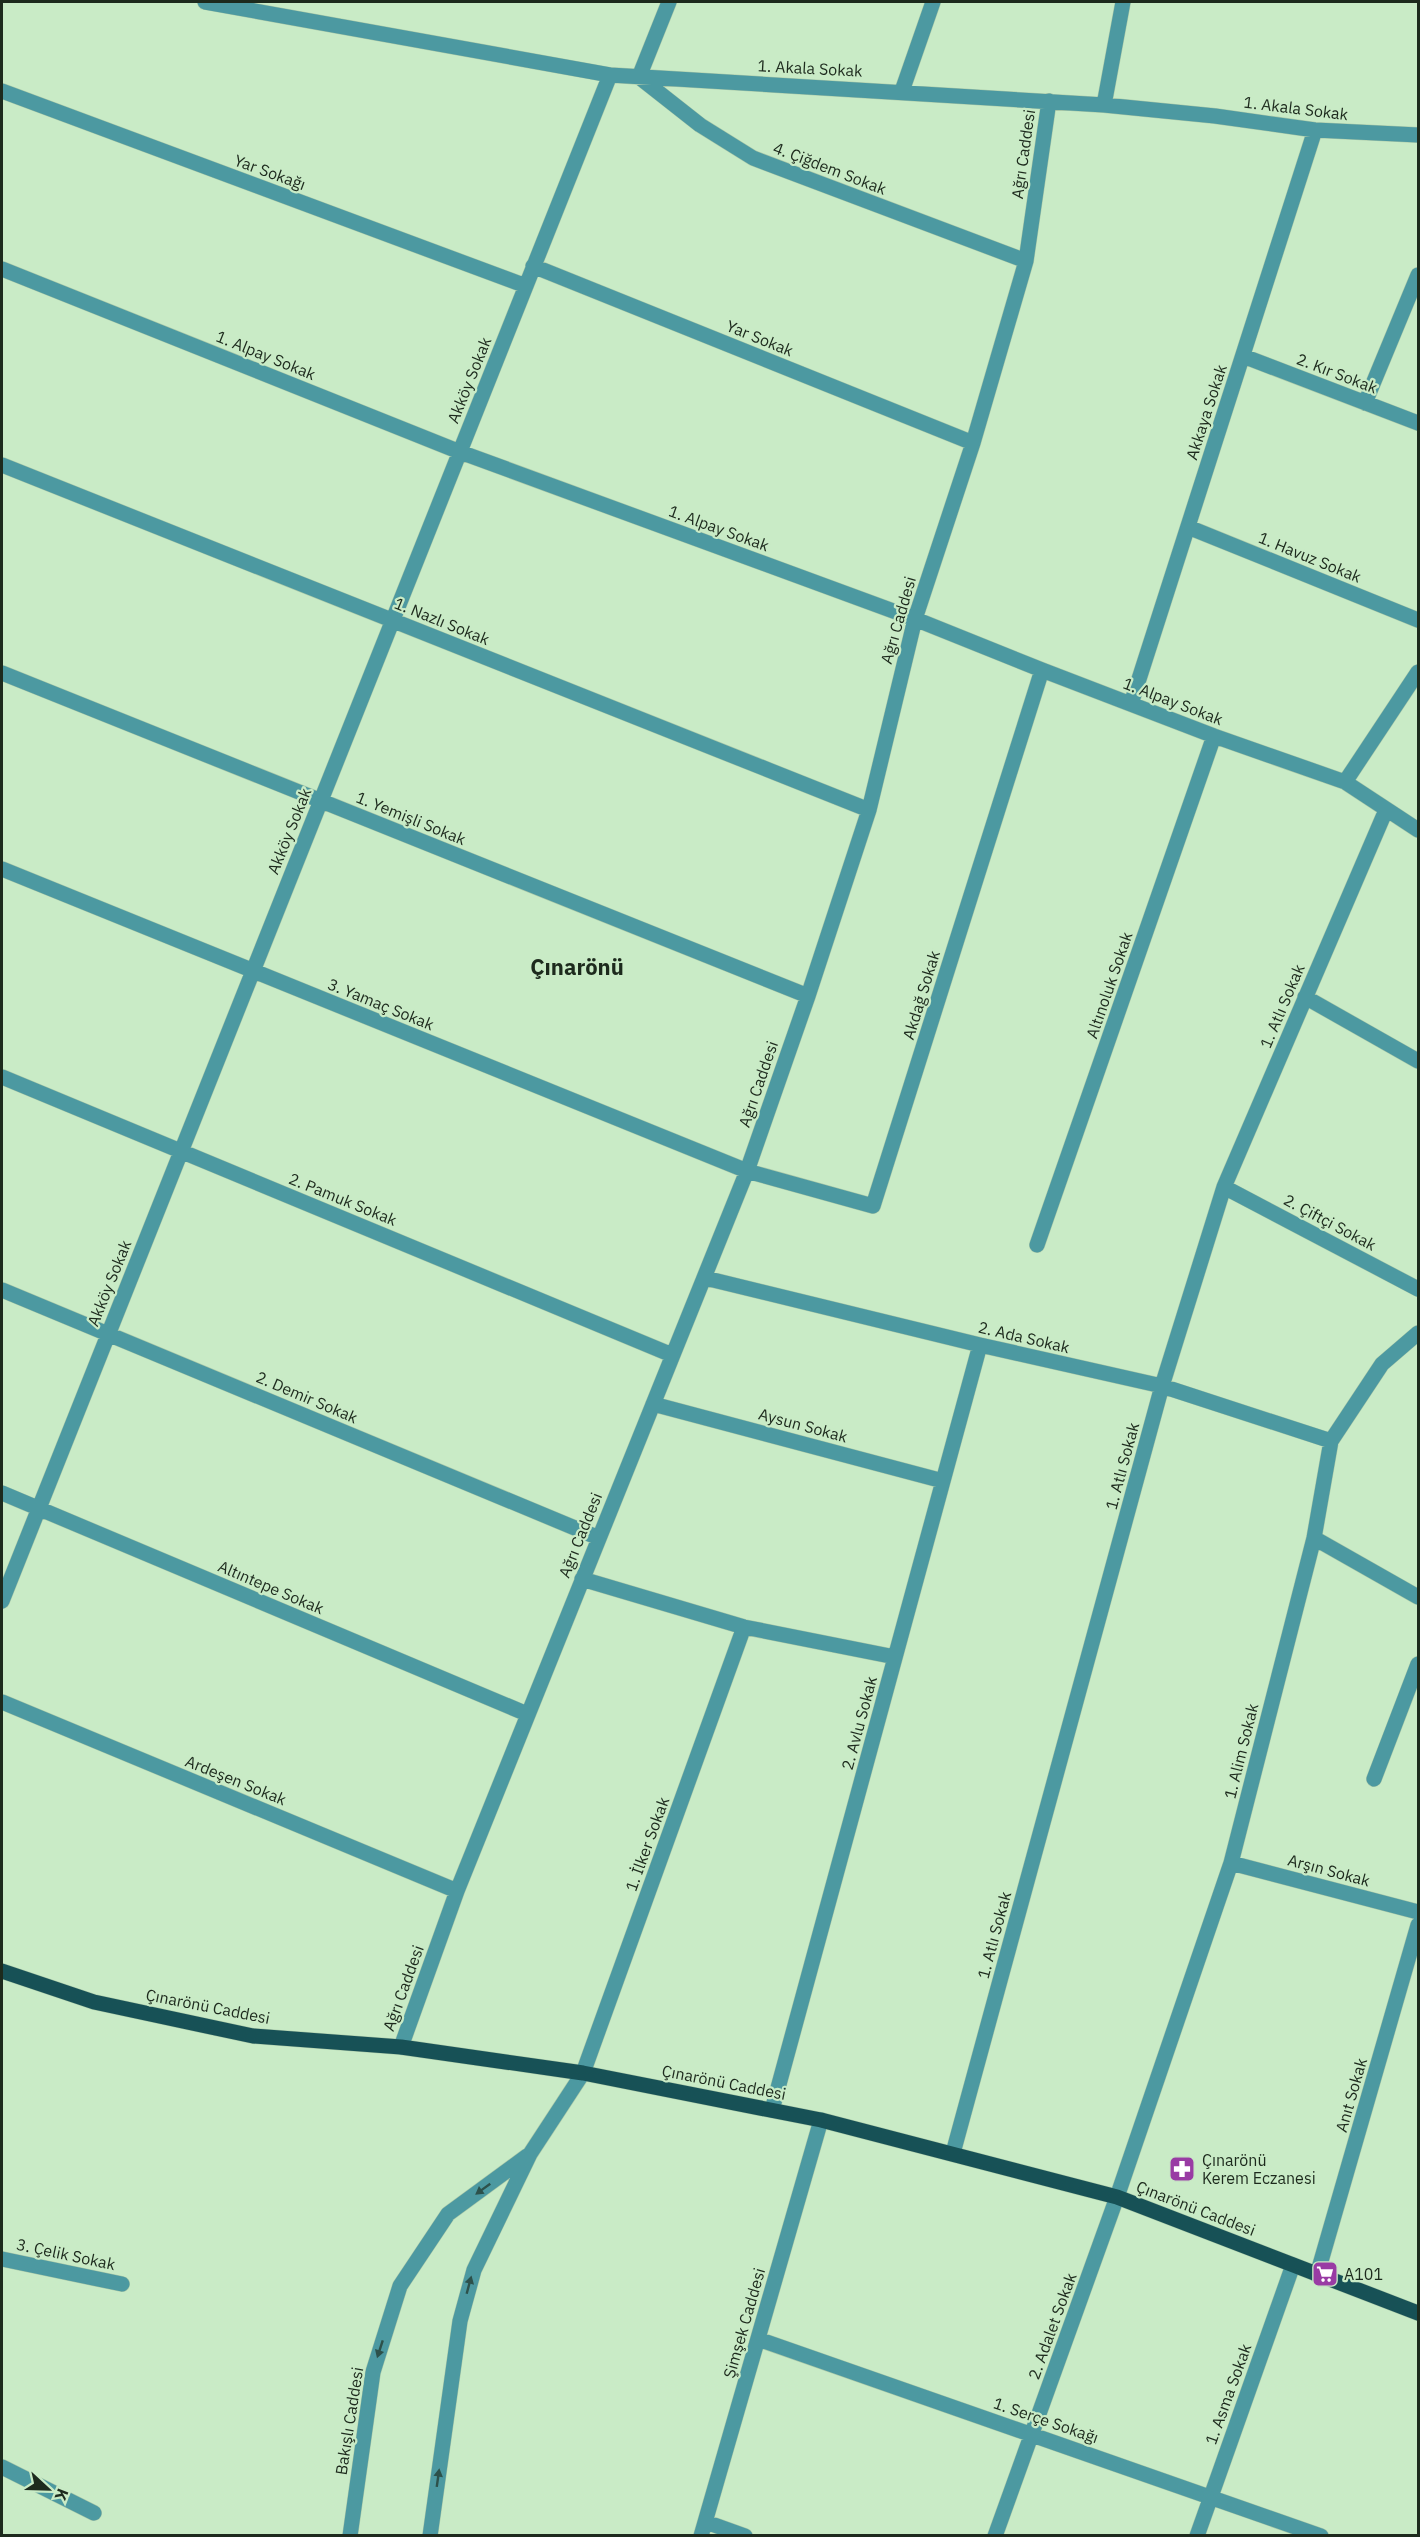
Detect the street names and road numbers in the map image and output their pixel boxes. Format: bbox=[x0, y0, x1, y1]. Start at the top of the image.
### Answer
street label: 1. Akala Sokak bbox=[757, 55, 864, 81]
street label: 1. Akala Sokak bbox=[1243, 92, 1350, 124]
street label: Ağrı Caddesi bbox=[1007, 108, 1039, 200]
street label: 4. Çiğdem Sokak bbox=[771, 137, 890, 199]
street label: Yar Sokağı bbox=[232, 150, 308, 194]
street label: Yar Sokak bbox=[724, 316, 797, 361]
street label: 1. Alpay Sokak bbox=[213, 326, 319, 384]
street label: Akköy Sokak bbox=[443, 334, 496, 426]
street label: 2. Kır Sokak bbox=[1294, 348, 1381, 398]
street label: Akkaya Sokak bbox=[1181, 361, 1231, 462]
street label: 1. Alpay Sokak bbox=[666, 501, 772, 556]
street label: 1. Havuz Sokak bbox=[1256, 527, 1365, 587]
street label: Ağrı Caddesi bbox=[876, 574, 920, 666]
street label: 1. Nazlı Sokak bbox=[392, 593, 493, 649]
street label: 1. Alpay Sokak bbox=[1120, 673, 1226, 729]
street label: Akköy Sokak bbox=[263, 785, 316, 877]
street label: 1. Yemişli Sokak bbox=[353, 787, 469, 849]
street label: Altınoluk Sokak bbox=[1081, 929, 1137, 1041]
street label: Akdağ Sokak bbox=[898, 947, 944, 1042]
street label: 1. Atlı Sokak bbox=[1255, 960, 1309, 1051]
street label: 3. Yamaç Sokak bbox=[325, 974, 438, 1035]
street label: Ağrı Caddesi bbox=[734, 1038, 782, 1130]
street label: 2. Pamuk Sokak bbox=[286, 1168, 400, 1230]
street label: 2. Çiftçi Sokak bbox=[1280, 1189, 1380, 1255]
street label: Akköy Sokak bbox=[83, 1237, 136, 1329]
street label: 2. Ada Sokak bbox=[976, 1317, 1072, 1357]
street label: 2. Demir Sokak bbox=[253, 1367, 361, 1428]
street label: Aysun Sokak bbox=[756, 1404, 850, 1447]
street label: 1. Atlı Sokak bbox=[1101, 1420, 1143, 1512]
street label: Ağrı Caddesi bbox=[554, 1490, 606, 1580]
street label: Altıntepe Sokak bbox=[215, 1556, 327, 1619]
street label: 2. Avlu Sokak bbox=[837, 1673, 881, 1772]
street label: 1. Alim Sokak bbox=[1219, 1701, 1263, 1801]
street label: Ardeşen Sokak bbox=[183, 1751, 290, 1810]
street label: 1. İlker Sokak bbox=[621, 1794, 673, 1894]
street label: Arşın Sokak bbox=[1286, 1849, 1373, 1891]
street label: 1. Atlı Sokak bbox=[973, 1889, 1015, 1981]
street label: Ağrı Caddesi bbox=[378, 1942, 428, 2034]
street label: Çınarönü Caddesi bbox=[144, 1984, 272, 2028]
street label: Anıt Sokak bbox=[1331, 2055, 1371, 2134]
street label: Çınarönü Caddesi bbox=[660, 2060, 788, 2104]
street label: Çınarönü Caddesi bbox=[1134, 2176, 1258, 2240]
street label: 3. Çelik Sokak bbox=[15, 2234, 118, 2274]
street label: Şimşek Caddesi bbox=[719, 2266, 769, 2380]
street label: 2. Adalet Sokak bbox=[1023, 2269, 1081, 2382]
street label: 1. Asma Sokak bbox=[1201, 2340, 1256, 2447]
street label: Bakışlı Caddesi bbox=[331, 2366, 367, 2476]
street label: 1. Serçe Sokağı bbox=[991, 2393, 1101, 2447]

